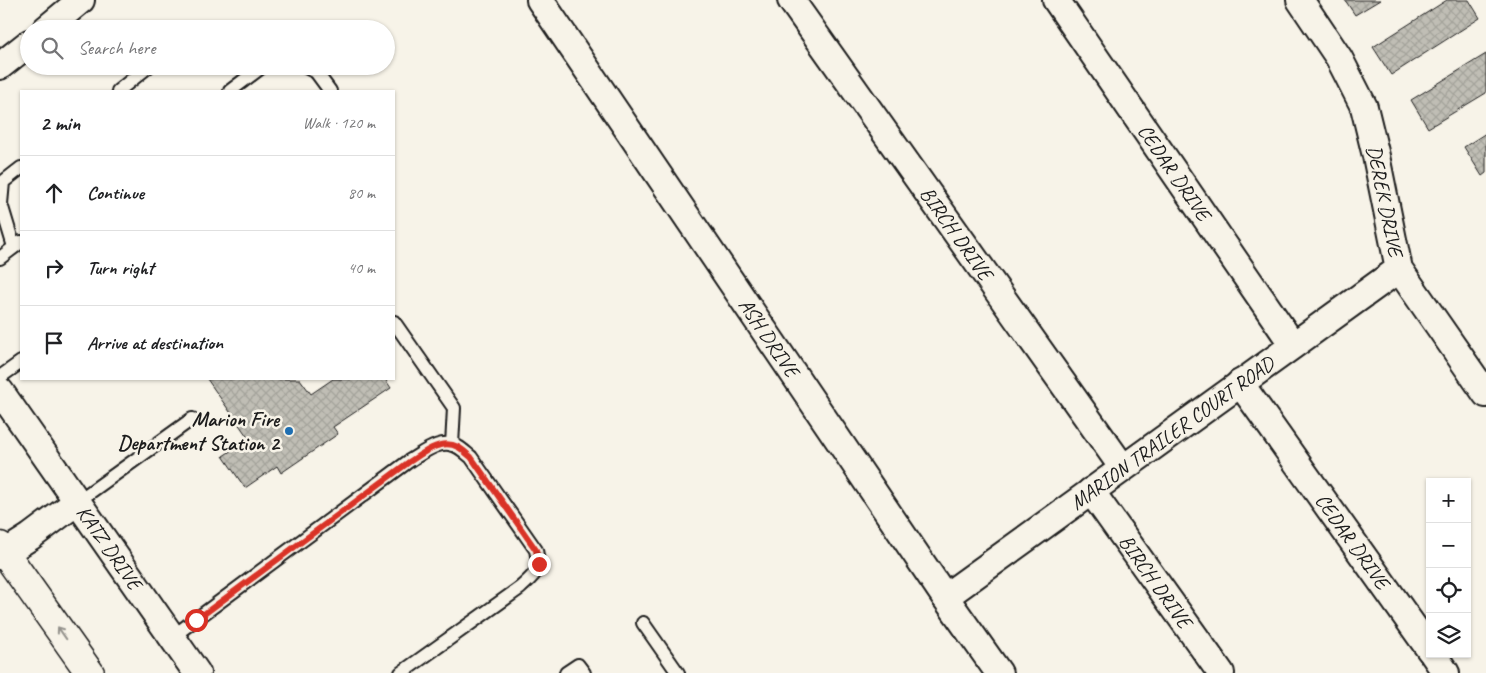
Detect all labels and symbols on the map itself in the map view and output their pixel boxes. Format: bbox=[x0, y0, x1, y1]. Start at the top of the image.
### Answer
street label: CEDAR DRIVE bbox=[1132, 119, 1218, 228]
street label: DEREK DRIVE bbox=[1361, 142, 1410, 261]
street label: BIRCH DRIVE bbox=[914, 181, 1000, 287]
street label: ASH DRIVE bbox=[733, 293, 807, 384]
street label: MARION TRAILER COURT ROAD bbox=[1065, 350, 1281, 515]
place label: Marion Fire Department Station 2 bbox=[118, 406, 282, 456]
marker: Marion Fire Department Station 2 bbox=[283, 425, 295, 437]
street label: CEDAR DRIVE bbox=[1310, 488, 1397, 596]
street label: KATZ DRIVE bbox=[71, 500, 149, 597]
street label: BIRCH DRIVE bbox=[1113, 529, 1199, 635]
route end bbox=[528, 553, 551, 576]
route start bbox=[185, 609, 208, 632]
one-way arrow bbox=[57, 626, 67, 640]

